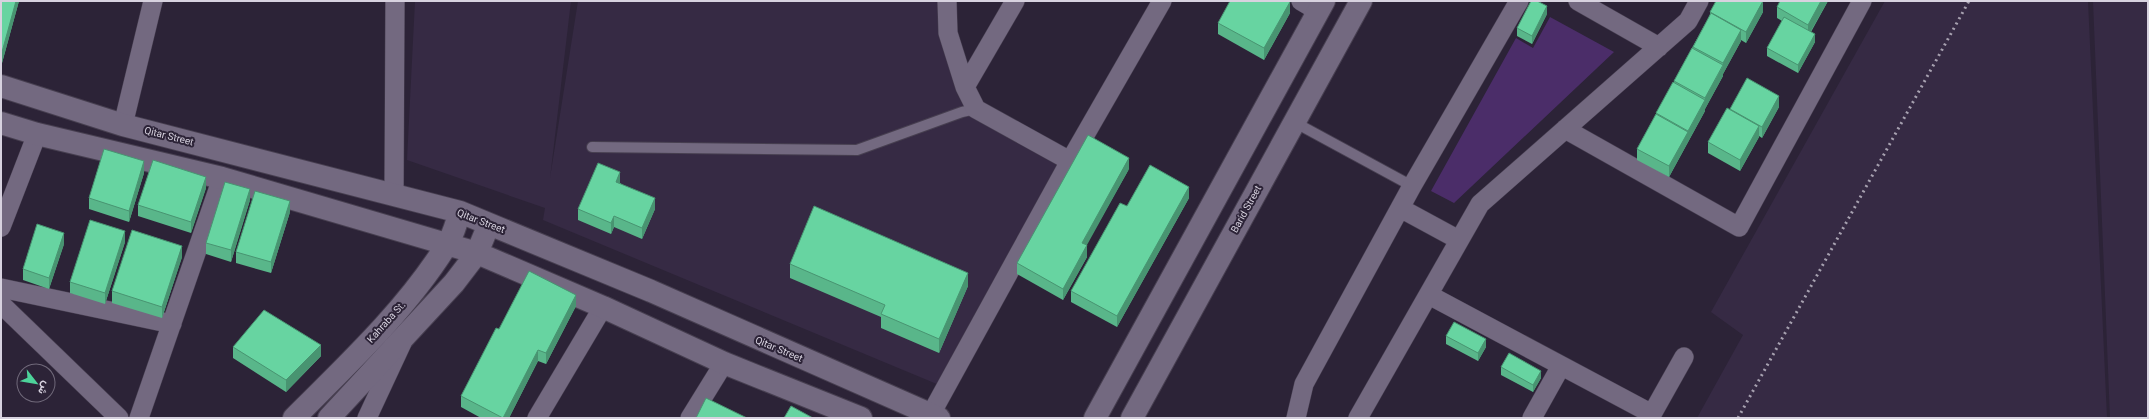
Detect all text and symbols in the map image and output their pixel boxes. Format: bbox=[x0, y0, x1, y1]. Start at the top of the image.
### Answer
street label: Qitar Street bbox=[143, 125, 195, 147]
street label: Barid Street bbox=[1229, 184, 1263, 234]
street label: Qitar Street bbox=[456, 207, 506, 235]
street label: Kahraba St. bbox=[365, 299, 407, 345]
street label: Qitar Street bbox=[754, 334, 804, 364]
north arrow bbox=[16, 363, 56, 403]
text: ش bbox=[35, 379, 53, 397]

